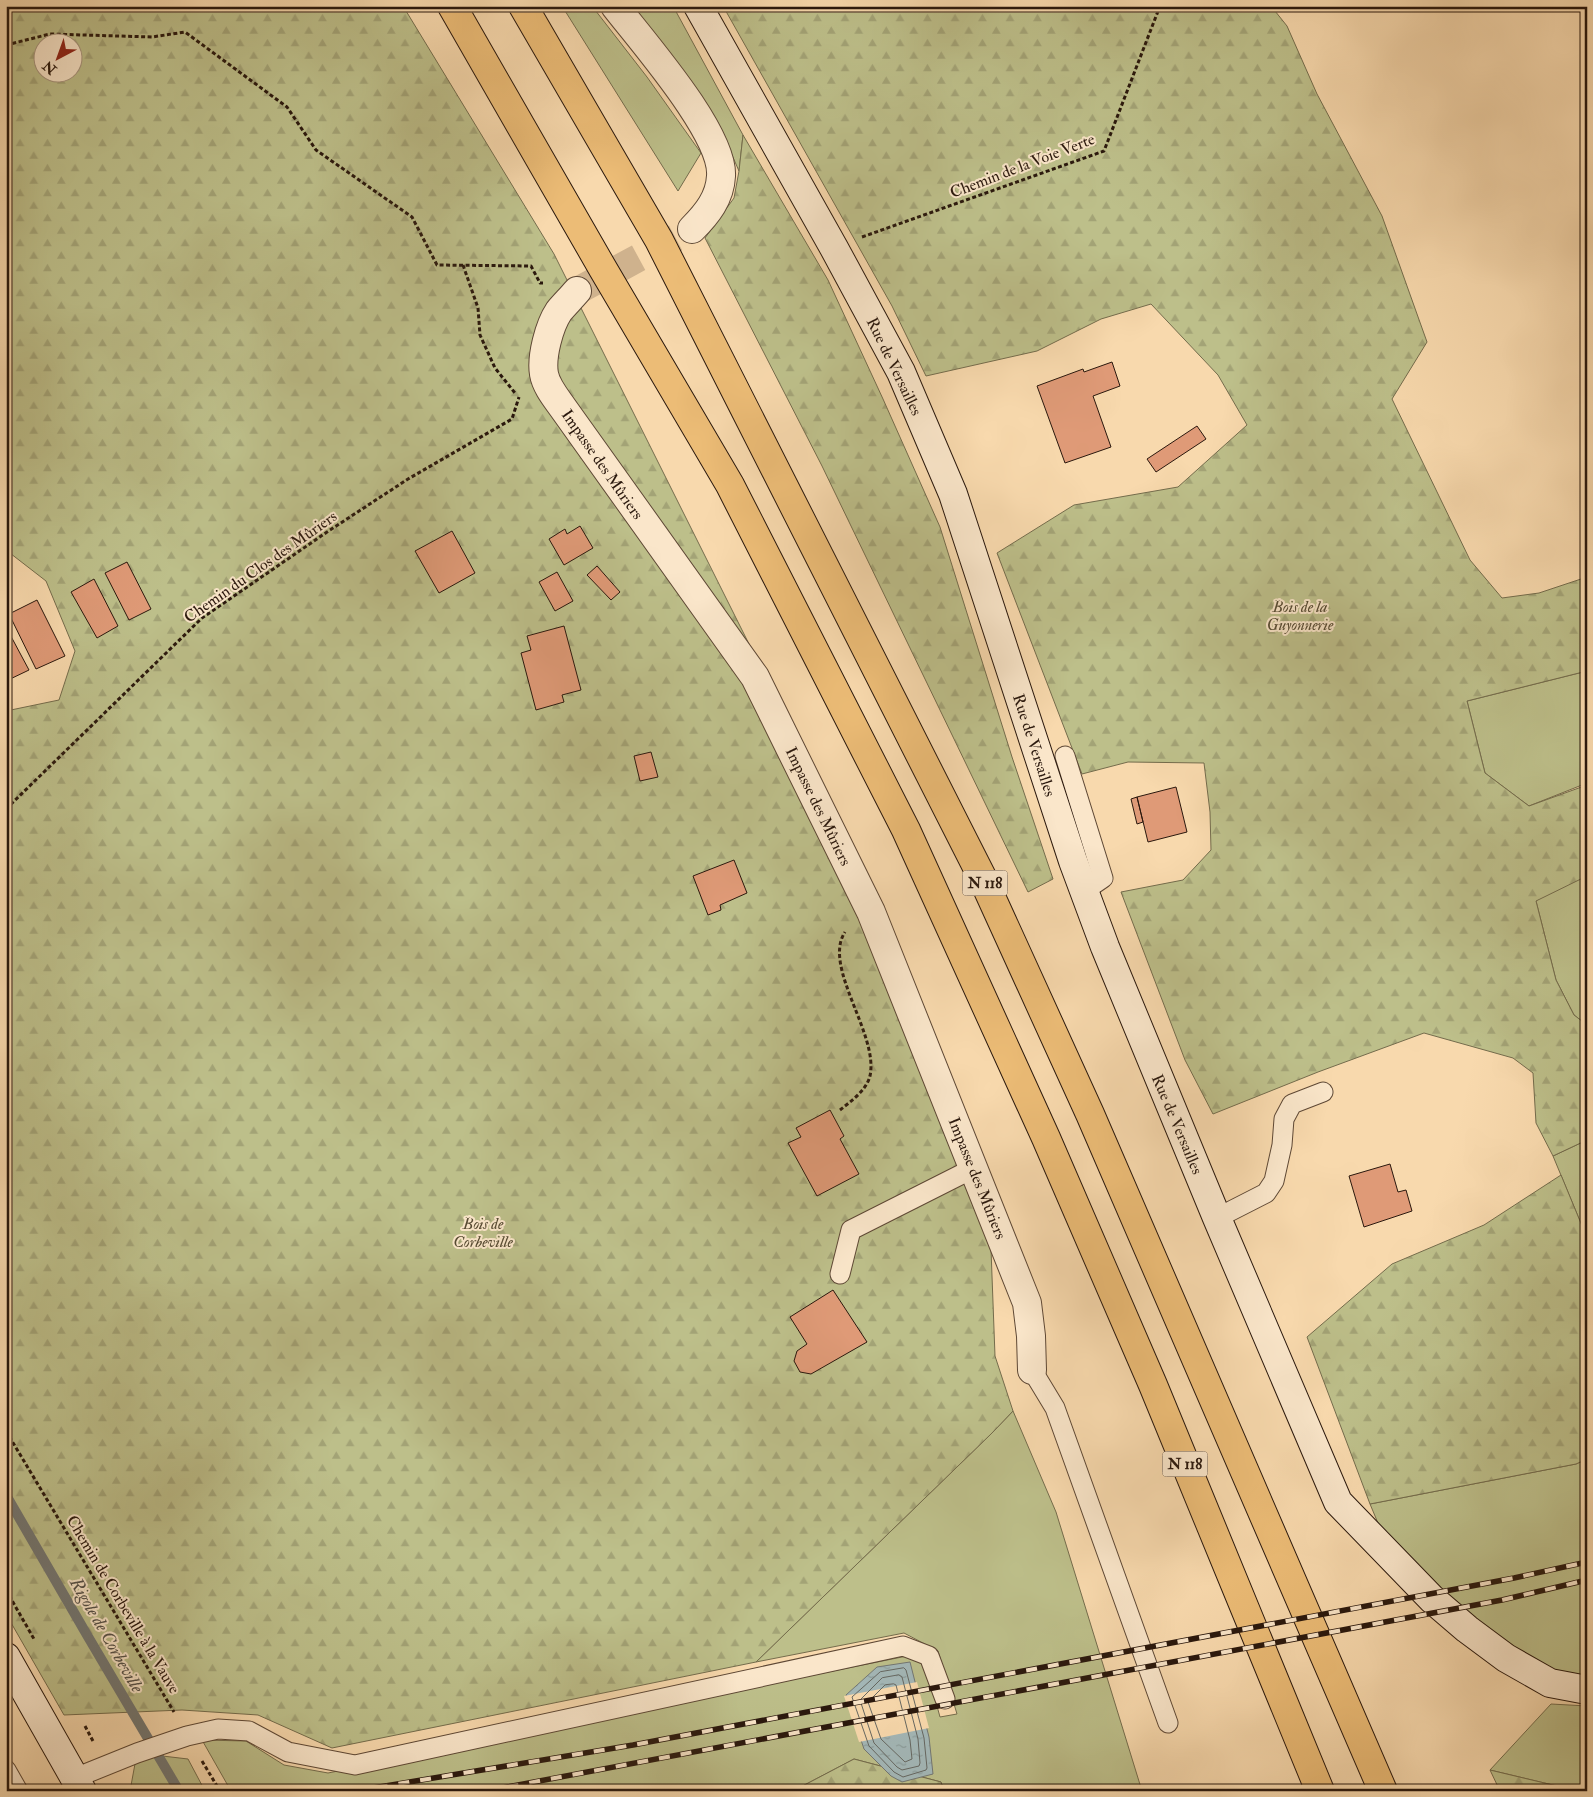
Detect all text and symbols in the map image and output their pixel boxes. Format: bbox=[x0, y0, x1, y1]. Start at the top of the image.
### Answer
north arrow bbox=[32, 32, 82, 82]
text: N bbox=[39, 57, 61, 79]
street label: Chemin de la Voie Verte bbox=[947, 129, 1098, 203]
street label: Rue de Versailles bbox=[862, 314, 927, 419]
street label: Impasse des Mûriers bbox=[556, 406, 648, 524]
street label: Chemin du Clos des Mûriers bbox=[180, 506, 341, 627]
park label: Bois de la Guyonnerie bbox=[1267, 597, 1334, 635]
street label: Rue de Versailles bbox=[1008, 691, 1060, 799]
street label: Impasse des Mûriers bbox=[780, 744, 856, 870]
road number: N 118 bbox=[962, 870, 1008, 896]
street label: Rue de Versailles bbox=[1147, 1071, 1207, 1177]
street label: Impasse des Mûriers bbox=[943, 1114, 1011, 1243]
park label: Bois de Corbeville bbox=[453, 1214, 514, 1252]
road number: N 118 bbox=[1162, 1452, 1208, 1476]
street label: Chemin de Corbeville à la Vauve bbox=[62, 1512, 185, 1698]
water label: Rigole de Corbeville bbox=[64, 1573, 149, 1698]

